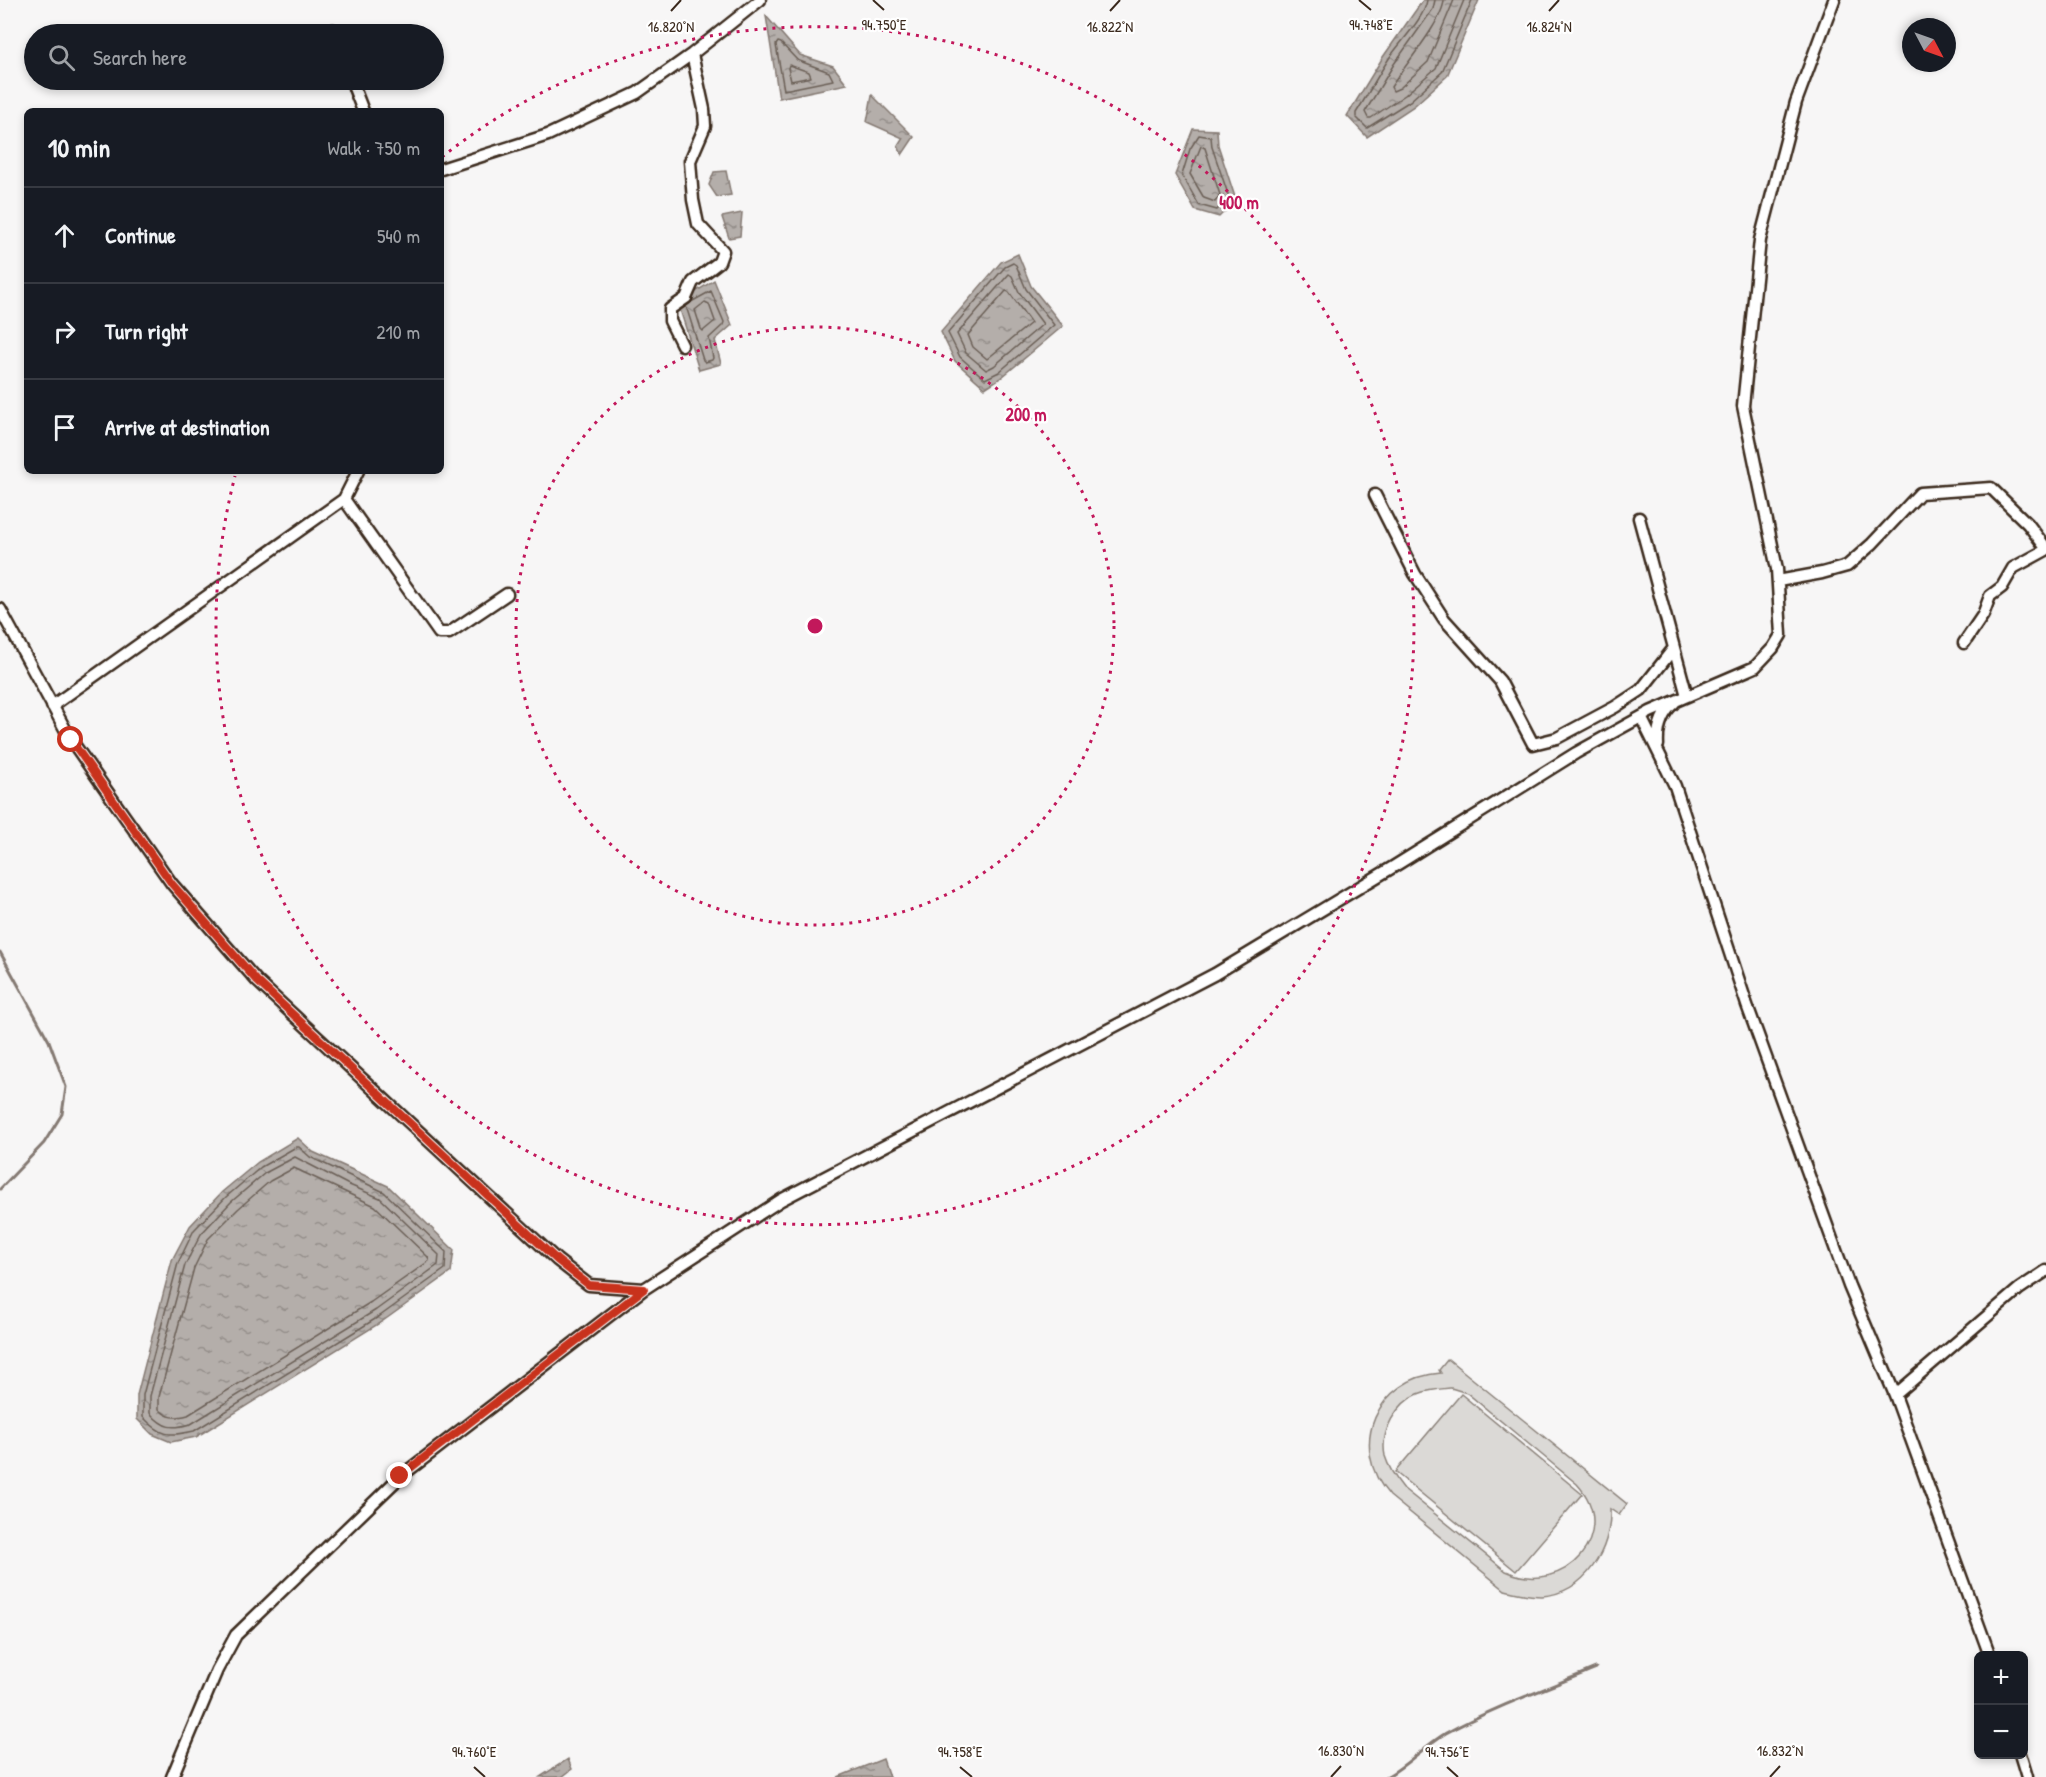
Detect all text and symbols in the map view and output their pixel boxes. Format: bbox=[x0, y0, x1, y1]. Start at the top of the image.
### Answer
text: 94.750°E bbox=[862, 14, 907, 35]
text: 94.748°E bbox=[1349, 14, 1393, 35]
text: 16.820°N bbox=[648, 16, 694, 37]
text: 16.822°N bbox=[1087, 16, 1133, 37]
text: 16.824°N bbox=[1526, 16, 1572, 37]
north arrow bbox=[1902, 18, 1956, 72]
search box bbox=[24, 24, 444, 90]
icon: search bbox=[45, 41, 78, 74]
text: Search here bbox=[93, 42, 187, 72]
text: 10 min bbox=[48, 130, 110, 165]
text: Walk · 750 m bbox=[328, 134, 420, 161]
text: 400 m bbox=[1219, 190, 1259, 215]
icon: ahead bbox=[48, 219, 81, 252]
text: Continue bbox=[105, 220, 176, 250]
text: 540 m bbox=[377, 222, 420, 249]
icon: right bbox=[48, 315, 81, 348]
text: Turn right bbox=[105, 316, 188, 346]
text: 210 m bbox=[376, 318, 420, 345]
text: 200 m bbox=[1006, 402, 1046, 427]
icon: arrive bbox=[48, 411, 81, 444]
text: Arrive at destination bbox=[105, 412, 270, 442]
centre of rings bbox=[805, 616, 825, 636]
route start bbox=[57, 726, 83, 752]
route end bbox=[386, 1462, 412, 1488]
map controls bbox=[1974, 1651, 2028, 1759]
button: + bbox=[1974, 1651, 2028, 1705]
button: − bbox=[1974, 1705, 2028, 1759]
text: 16.830°N bbox=[1318, 1740, 1364, 1761]
text: 16.832°N bbox=[1757, 1740, 1803, 1761]
text: 94.760°E bbox=[452, 1741, 497, 1762]
text: 94.758°E bbox=[938, 1741, 983, 1762]
text: 94.756°E bbox=[1425, 1741, 1469, 1762]

